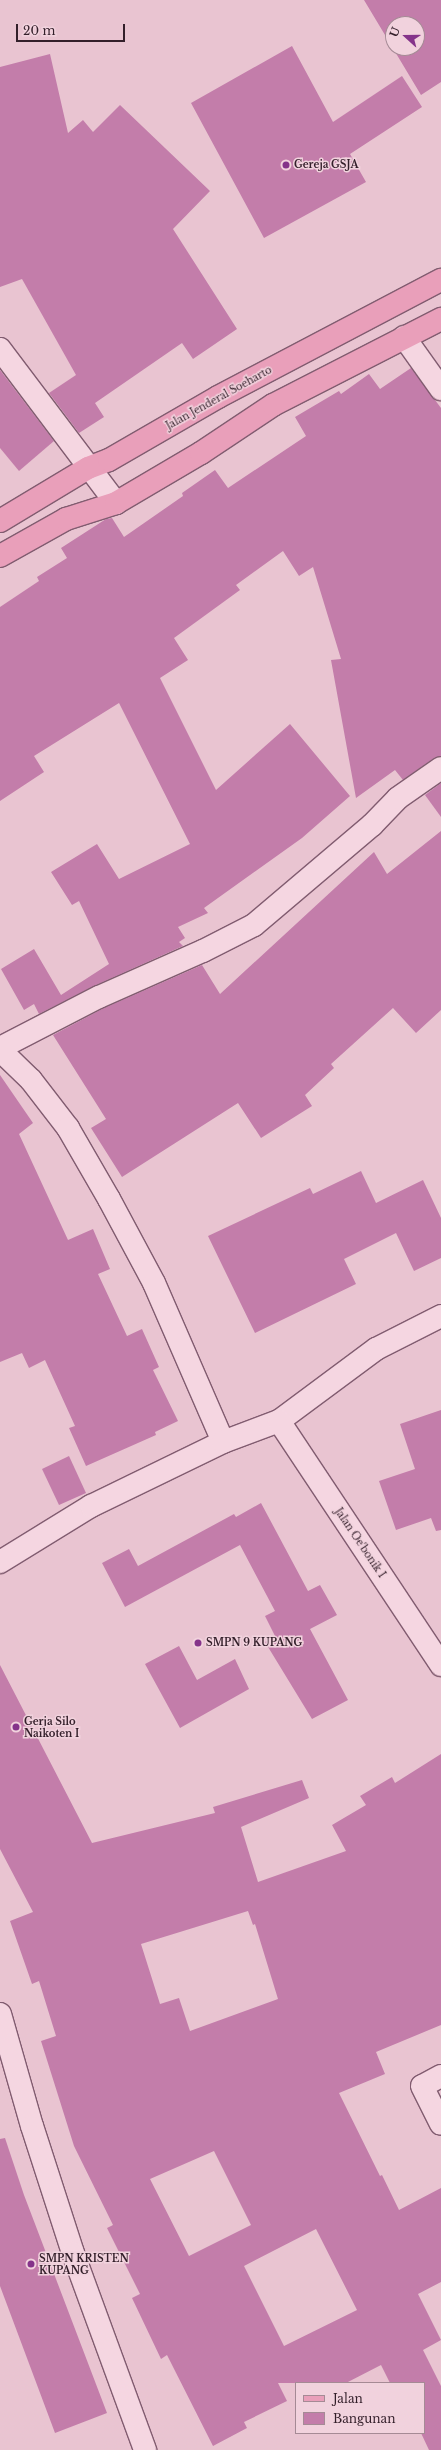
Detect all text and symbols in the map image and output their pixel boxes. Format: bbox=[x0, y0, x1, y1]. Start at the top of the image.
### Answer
scale bar bbox=[18, 16, 127, 42]
north arrow bbox=[385, 16, 425, 56]
text: 20 m bbox=[23, 23, 55, 38]
text: U bbox=[386, 25, 403, 39]
place label: Gereja GSJA bbox=[294, 159, 359, 171]
marker: Gereja GSJA bbox=[281, 160, 291, 170]
street label: Jalan Jenderal Soeharto bbox=[164, 364, 274, 432]
street label: Jalan Oe'bonik I bbox=[332, 1506, 388, 1580]
place label: SMPN 9 KUPANG bbox=[206, 1637, 302, 1649]
marker: SMPN 9 KUPANG bbox=[193, 1638, 203, 1648]
place label: Gerja Silo Naikoten I bbox=[24, 1715, 79, 1738]
marker: Gerja Silo Naikoten I bbox=[11, 1722, 21, 1732]
place label: SMPN KRISTEN KUPANG bbox=[39, 2252, 129, 2276]
marker: SMPN KRISTEN KUPANG bbox=[26, 2259, 36, 2269]
legend bbox=[295, 2382, 425, 2434]
text: Jalan bbox=[333, 2391, 363, 2406]
text: Bangunan bbox=[333, 2411, 396, 2426]

